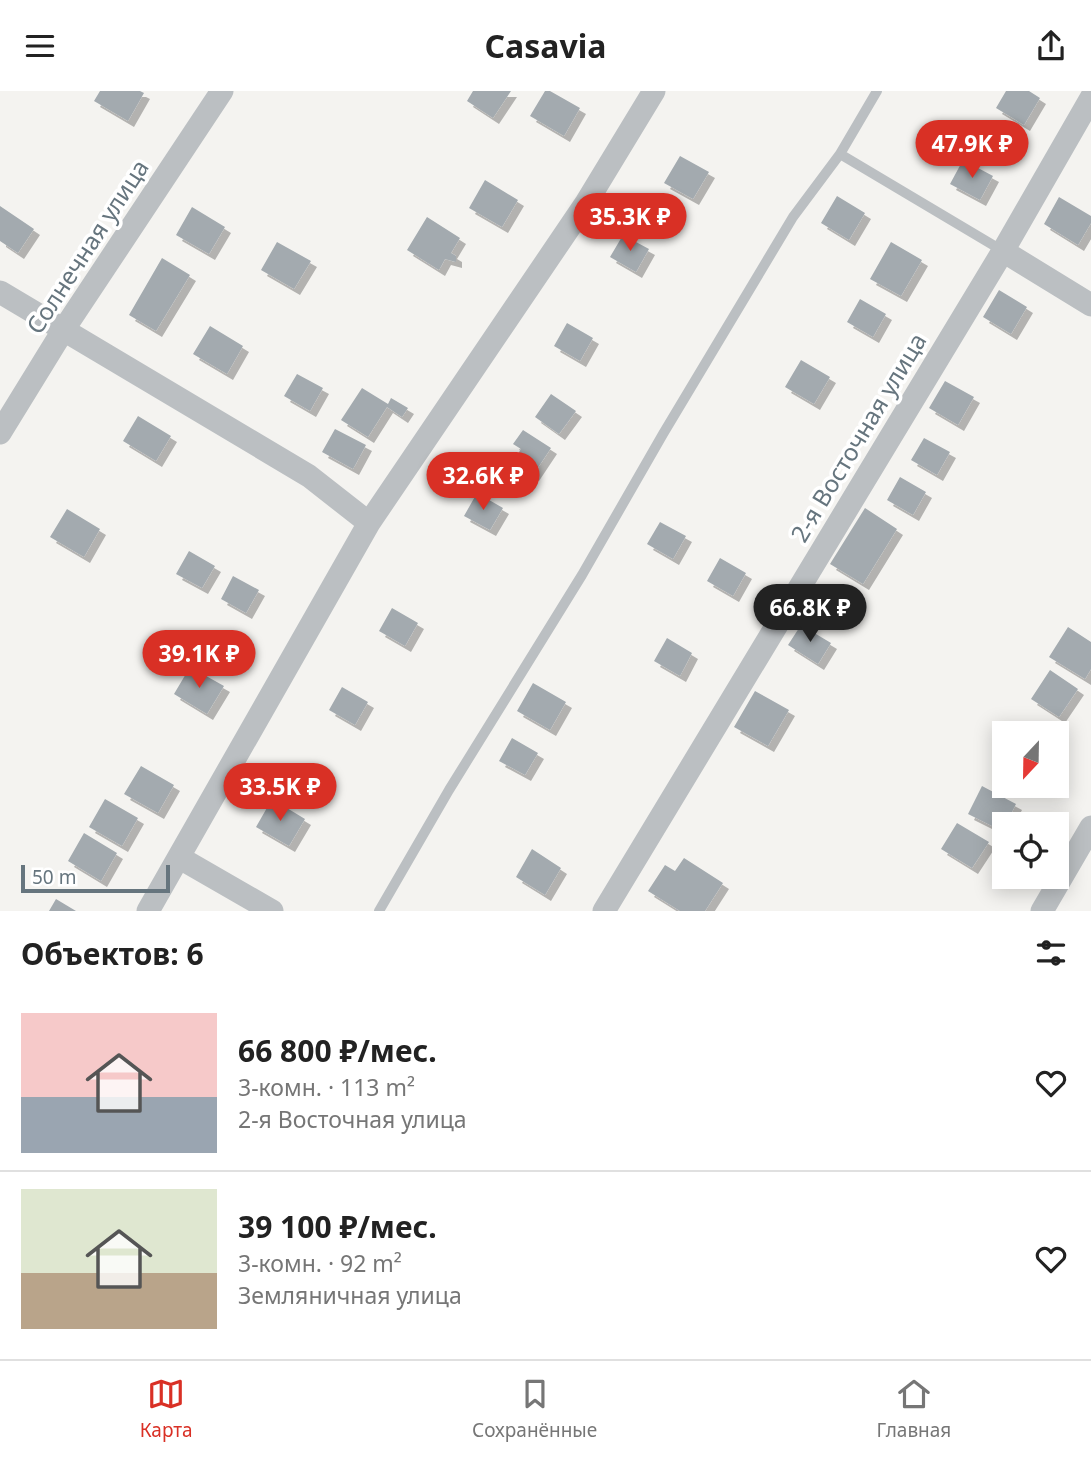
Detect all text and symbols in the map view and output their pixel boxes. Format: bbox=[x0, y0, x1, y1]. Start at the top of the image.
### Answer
text: Casavia bbox=[485, 24, 606, 67]
icon: menu bbox=[21, 27, 59, 65]
icon: share bbox=[1032, 27, 1070, 65]
pin: 47.9K ₽ bbox=[907, 120, 1037, 180]
text: 47.9K ₽ bbox=[932, 127, 1012, 159]
street label: Солнечная улица bbox=[18, 153, 156, 340]
pin: 35.3K ₽ bbox=[565, 193, 695, 253]
text: 35.3K ₽ bbox=[590, 200, 670, 232]
street label: 2-я Восточная улица bbox=[782, 327, 933, 548]
pin: 32.6K ₽ bbox=[418, 453, 548, 512]
text: 32.6K ₽ bbox=[443, 459, 523, 491]
pin: 66.8K ₽ bbox=[745, 585, 875, 644]
text: 66.8K ₽ bbox=[770, 591, 850, 623]
pin: 39.1K ₽ bbox=[134, 631, 264, 690]
text: 39.1K ₽ bbox=[159, 637, 239, 669]
north arrow bbox=[992, 721, 1069, 798]
map controls bbox=[992, 721, 1069, 889]
pin: 33.5K ₽ bbox=[215, 763, 345, 823]
text: 33.5K ₽ bbox=[240, 770, 320, 802]
button: locate bbox=[992, 812, 1069, 889]
scale bar bbox=[21, 862, 170, 894]
text: 50 m bbox=[32, 864, 76, 890]
text: Объектов: 6 bbox=[21, 933, 204, 974]
icon: filters bbox=[1032, 934, 1070, 972]
text: 66 800 ₽/мес. bbox=[238, 1030, 437, 1071]
icon: home bbox=[77, 1041, 161, 1125]
icon: heart bbox=[1032, 1064, 1070, 1102]
text: 3-комн. · 113 m² bbox=[238, 1071, 415, 1103]
text: 2-я Восточная улица bbox=[238, 1103, 467, 1135]
text: 39 100 ₽/мес. bbox=[238, 1206, 437, 1247]
icon: home bbox=[77, 1217, 161, 1301]
icon: heart bbox=[1032, 1240, 1070, 1278]
text: 3-комн. · 92 m² bbox=[238, 1247, 402, 1279]
text: Земляничная улица bbox=[238, 1279, 462, 1311]
tab: Карта bbox=[140, 1375, 193, 1443]
tab: Сохранённые bbox=[472, 1375, 597, 1443]
tab: Главная bbox=[877, 1375, 951, 1443]

